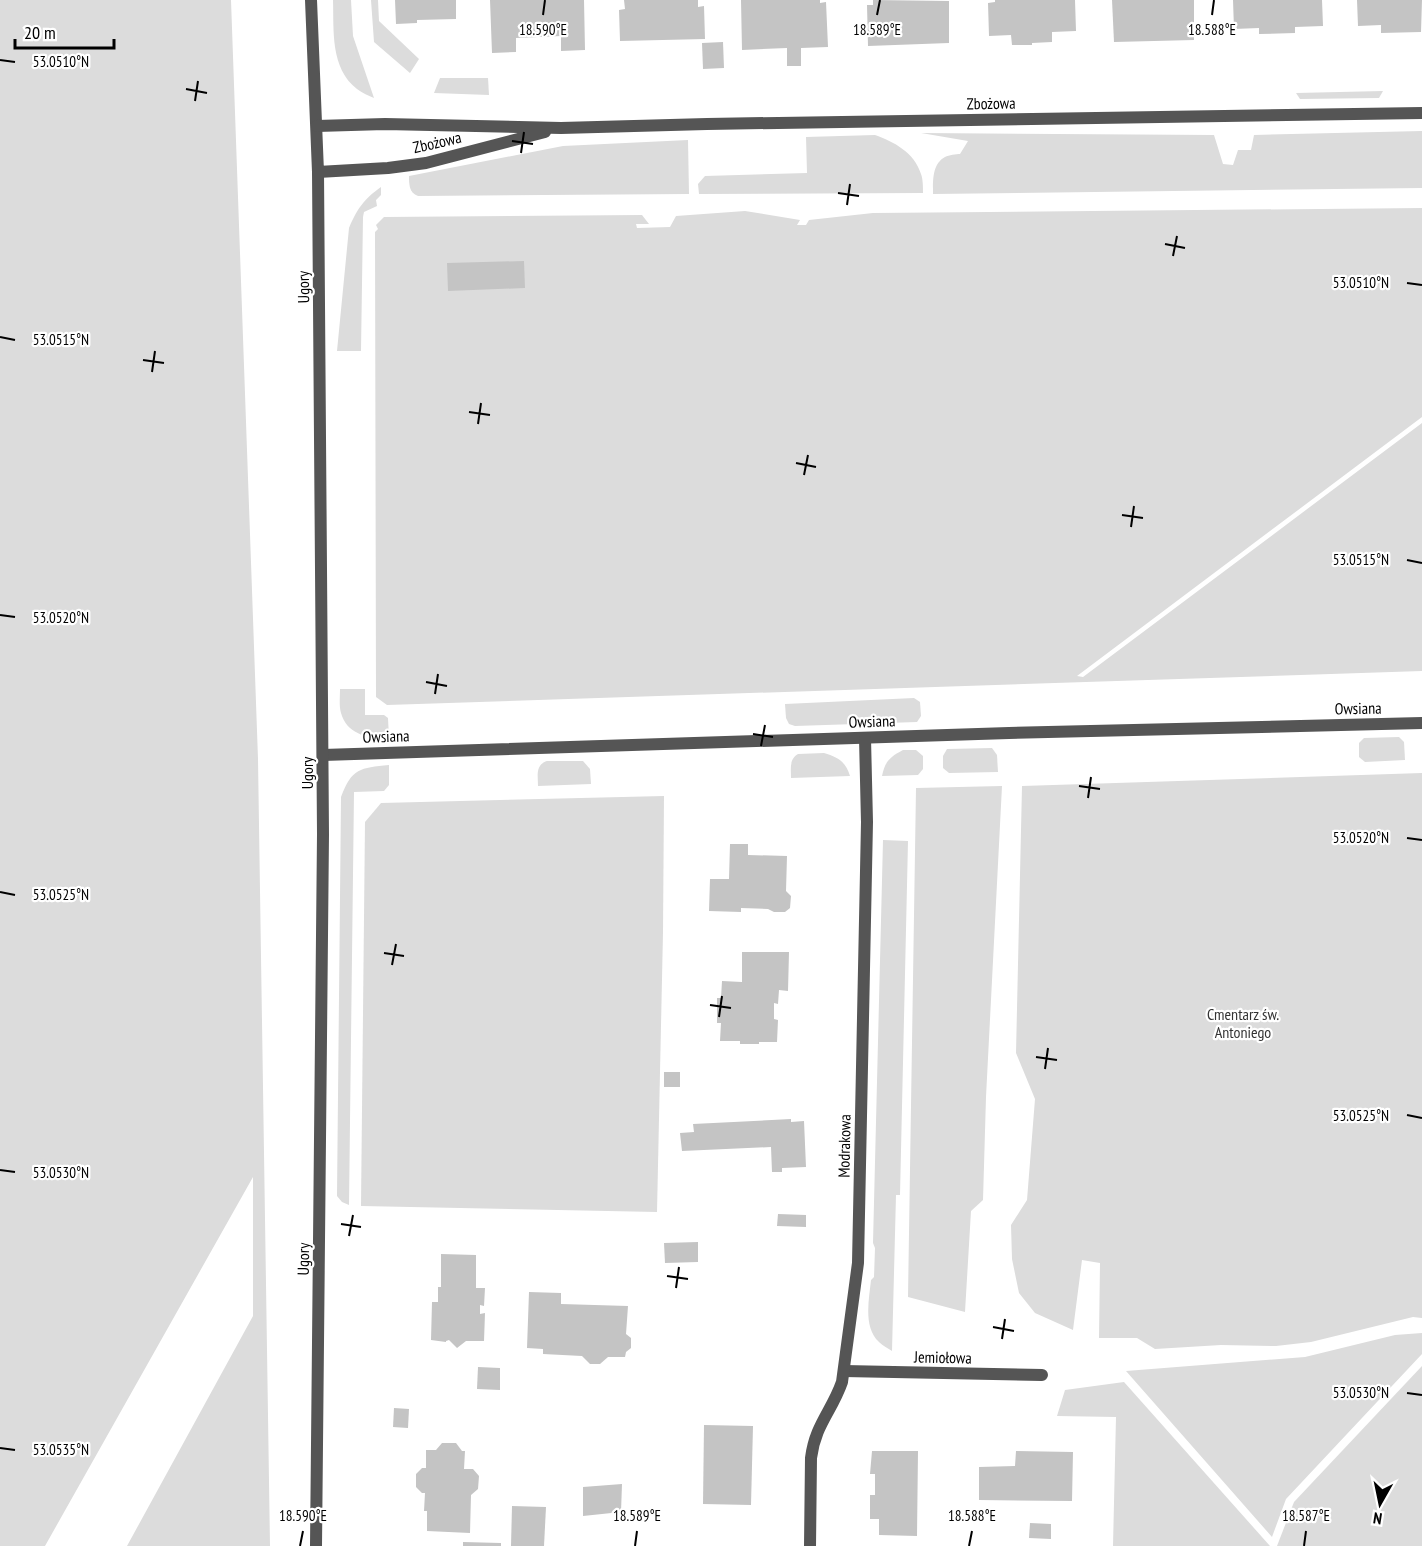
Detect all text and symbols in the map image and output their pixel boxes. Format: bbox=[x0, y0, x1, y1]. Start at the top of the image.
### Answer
scale bar bbox=[15, 12, 114, 50]
text: 18.590°E bbox=[519, 20, 567, 39]
text: 18.589°E bbox=[853, 20, 901, 39]
text: 18.588°E bbox=[1188, 20, 1236, 39]
text: 20 m bbox=[24, 21, 56, 44]
text: 53.0510°N bbox=[33, 52, 89, 71]
street label: Zbożowa bbox=[966, 93, 1016, 113]
street label: Zbożowa bbox=[411, 127, 463, 157]
street label: Ugory bbox=[293, 271, 313, 303]
text: 53.0510°N bbox=[1333, 273, 1389, 292]
text: 53.0515°N bbox=[33, 330, 89, 349]
text: 53.0515°N bbox=[1333, 550, 1389, 569]
text: 53.0520°N bbox=[33, 608, 89, 627]
street label: Owsiana bbox=[1334, 698, 1382, 718]
street label: Owsiana bbox=[848, 710, 896, 732]
street label: Owsiana bbox=[362, 725, 410, 747]
street label: Ugory bbox=[297, 757, 317, 789]
text: 53.0520°N bbox=[1333, 828, 1389, 847]
text: 53.0525°N bbox=[33, 885, 89, 904]
park label: Cmentarz św. Antoniego bbox=[1207, 1004, 1279, 1042]
text: 53.0525°N bbox=[1333, 1106, 1389, 1125]
street label: Modrakowa bbox=[833, 1114, 855, 1178]
text: 53.0530°N bbox=[33, 1163, 89, 1182]
street label: Ugory bbox=[293, 1243, 313, 1275]
street label: Jemiołowa bbox=[913, 1346, 972, 1368]
text: 53.0530°N bbox=[1333, 1383, 1389, 1402]
text: 53.0535°N bbox=[33, 1440, 89, 1459]
north arrow bbox=[1350, 1474, 1410, 1534]
text: 18.590°E bbox=[279, 1506, 327, 1525]
text: 18.589°E bbox=[613, 1506, 661, 1525]
text: 18.588°E bbox=[948, 1506, 996, 1525]
text: 18.587°E bbox=[1282, 1506, 1330, 1525]
text: N bbox=[1372, 1508, 1383, 1529]

